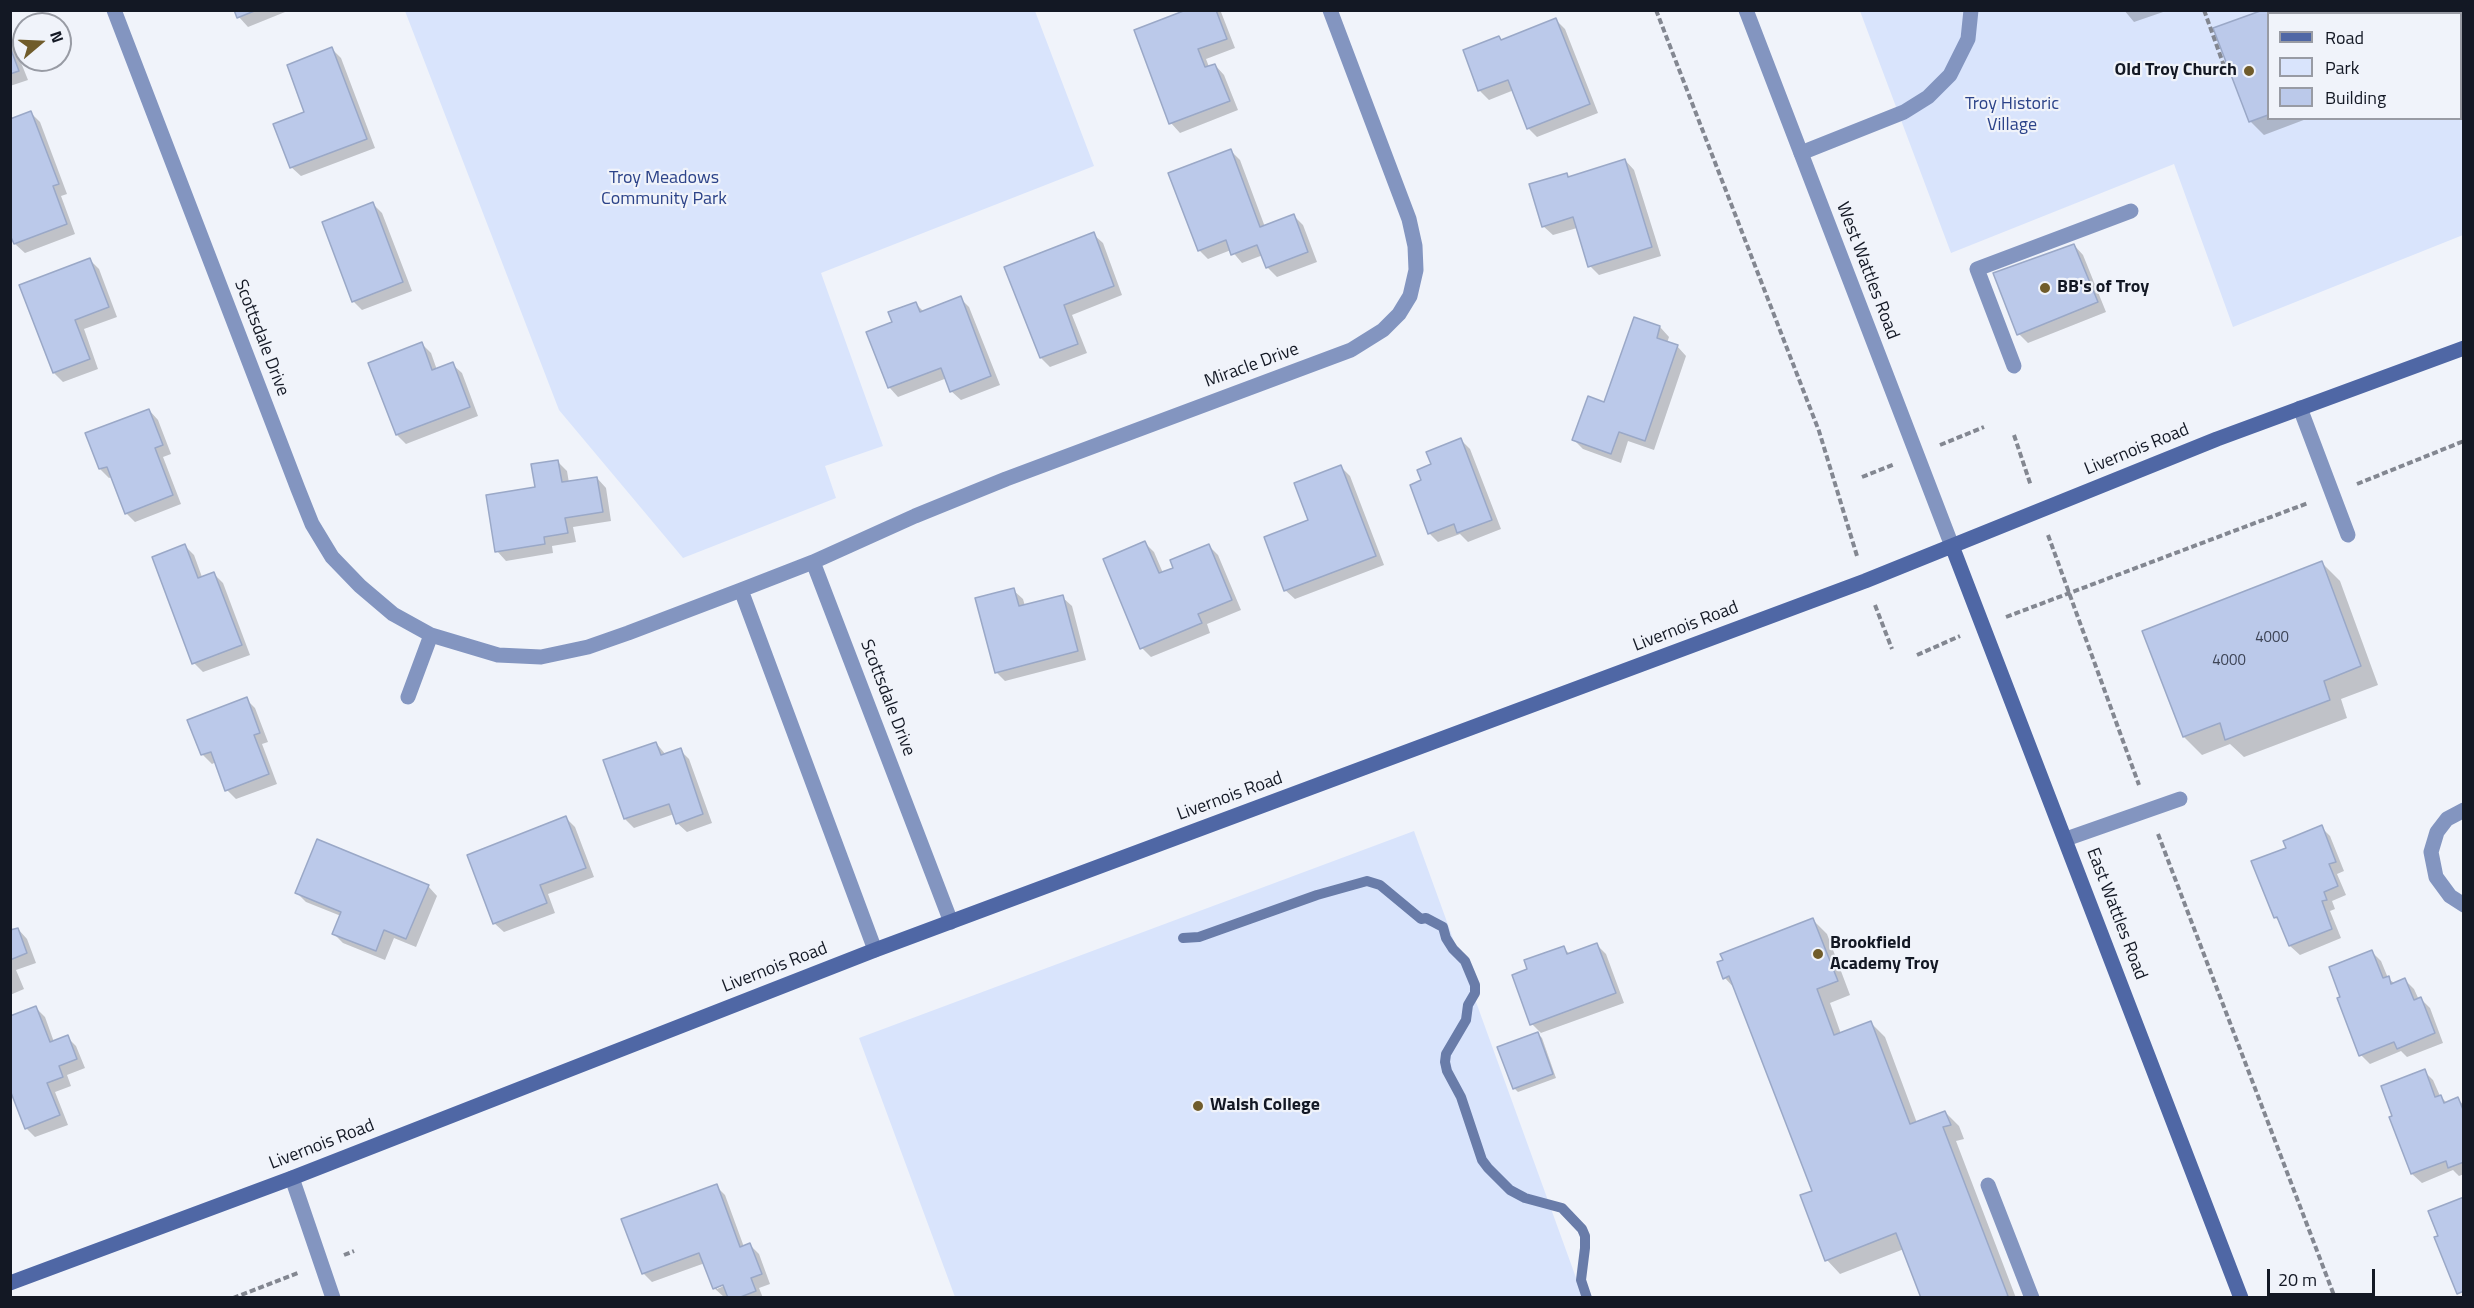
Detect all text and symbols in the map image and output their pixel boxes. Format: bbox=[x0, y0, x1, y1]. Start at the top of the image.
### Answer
north arrow bbox=[12, 12, 72, 72]
legend bbox=[2267, 12, 2462, 120]
text: Road bbox=[2325, 24, 2364, 51]
text: N bbox=[44, 28, 70, 46]
text: Park bbox=[2325, 54, 2359, 81]
place label: Old Troy Church bbox=[2115, 60, 2237, 82]
marker: Old Troy Church bbox=[2242, 64, 2256, 78]
text: Building bbox=[2325, 84, 2386, 111]
park label: Troy Historic Village bbox=[1965, 94, 2059, 136]
park label: Troy Meadows Community Park bbox=[601, 168, 727, 210]
street label: West Wattles Road bbox=[1831, 199, 1903, 343]
street label: Scottsdale Drive bbox=[229, 277, 293, 399]
place label: BB's of Troy bbox=[2057, 277, 2149, 299]
marker: BB's of Troy bbox=[2038, 281, 2052, 295]
street label: Miracle Drive bbox=[1202, 339, 1302, 393]
street label: Livernois Road bbox=[2082, 419, 2192, 481]
street label: Livernois Road bbox=[1630, 597, 1742, 657]
house number: 4000 bbox=[2255, 629, 2289, 647]
street label: Scottsdale Drive bbox=[855, 637, 919, 759]
house number: 4000 bbox=[2212, 652, 2246, 670]
street label: Livernois Road bbox=[1174, 768, 1286, 826]
street label: East Wattles Road bbox=[2081, 845, 2151, 983]
place label: Brookfield Academy Troy bbox=[1830, 933, 1939, 976]
street label: Livernois Road bbox=[719, 938, 831, 998]
marker: Brookfield Academy Troy bbox=[1811, 947, 1825, 961]
place label: Walsh College bbox=[1210, 1095, 1320, 1117]
marker: Walsh College bbox=[1191, 1099, 1205, 1113]
street label: Livernois Road bbox=[266, 1115, 378, 1175]
scale bar bbox=[2270, 1257, 2378, 1295]
text: 20 m bbox=[2278, 1266, 2317, 1293]

